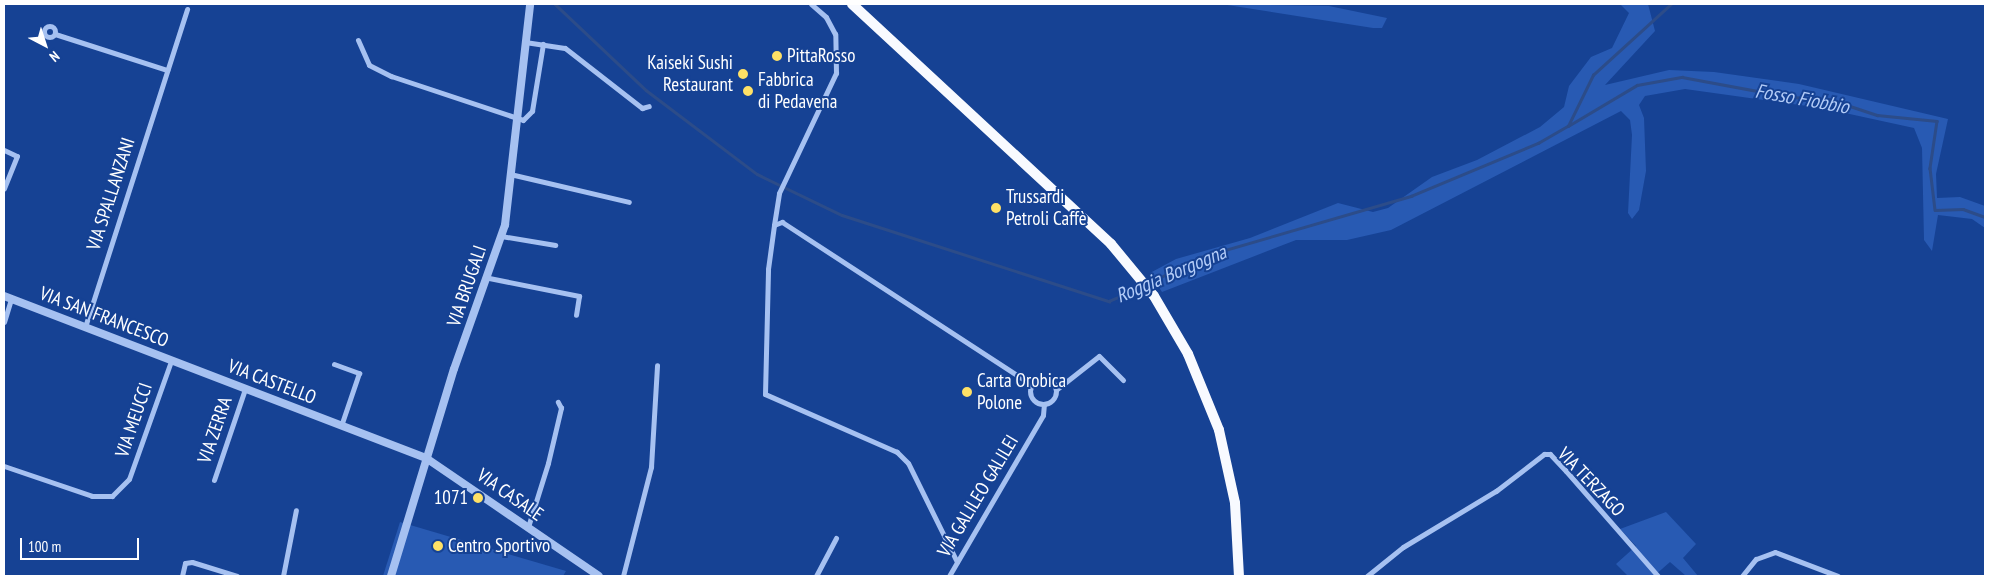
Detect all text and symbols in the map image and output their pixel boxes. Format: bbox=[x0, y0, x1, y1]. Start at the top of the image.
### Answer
north arrow bbox=[20, 20, 70, 70]
place label: PittaRosso bbox=[787, 45, 855, 67]
text: N bbox=[46, 47, 63, 66]
marker: PittaRosso bbox=[771, 50, 783, 62]
place label: Kaiseki Sushi Restaurant bbox=[647, 52, 733, 96]
marker: Kaiseki Sushi Restaurant bbox=[737, 68, 749, 80]
place label: Fabbrica di Pedavena bbox=[758, 69, 837, 113]
water label: Fosso Fiobbio bbox=[1753, 79, 1851, 119]
marker: Fabbrica di Pedavena bbox=[742, 85, 754, 97]
street label: VIA SPALLANZANI bbox=[82, 135, 140, 253]
place label: Trussardi Petroli Caffè bbox=[1006, 186, 1087, 230]
marker: Trussardi Petroli Caffè bbox=[990, 202, 1002, 214]
water label: Roggia Borgogna bbox=[1112, 240, 1230, 308]
street label: VIA BRUGALI bbox=[442, 242, 492, 330]
street label: VIA SAN FRANCESCO bbox=[36, 282, 172, 352]
street label: VIA CASTELLO bbox=[224, 355, 320, 409]
place label: Carta Orobica Polone bbox=[977, 370, 1066, 414]
street label: VIA MEUCCI bbox=[111, 380, 157, 460]
marker: Carta Orobica Polone bbox=[961, 386, 973, 398]
street label: VIA ZERRA bbox=[193, 393, 237, 467]
street label: VIA GALILEO GALILEI bbox=[933, 431, 1023, 561]
street label: VIA TERZAGO bbox=[1552, 442, 1630, 522]
street label: VIA CASALE bbox=[472, 464, 548, 526]
place label: 1071 bbox=[434, 487, 468, 509]
marker: 1071 bbox=[472, 492, 484, 504]
scale bar bbox=[22, 528, 141, 560]
place label: Centro Sportivo bbox=[448, 535, 550, 557]
text: 100 m bbox=[28, 537, 61, 556]
marker: Centro Sportivo bbox=[432, 540, 444, 552]

